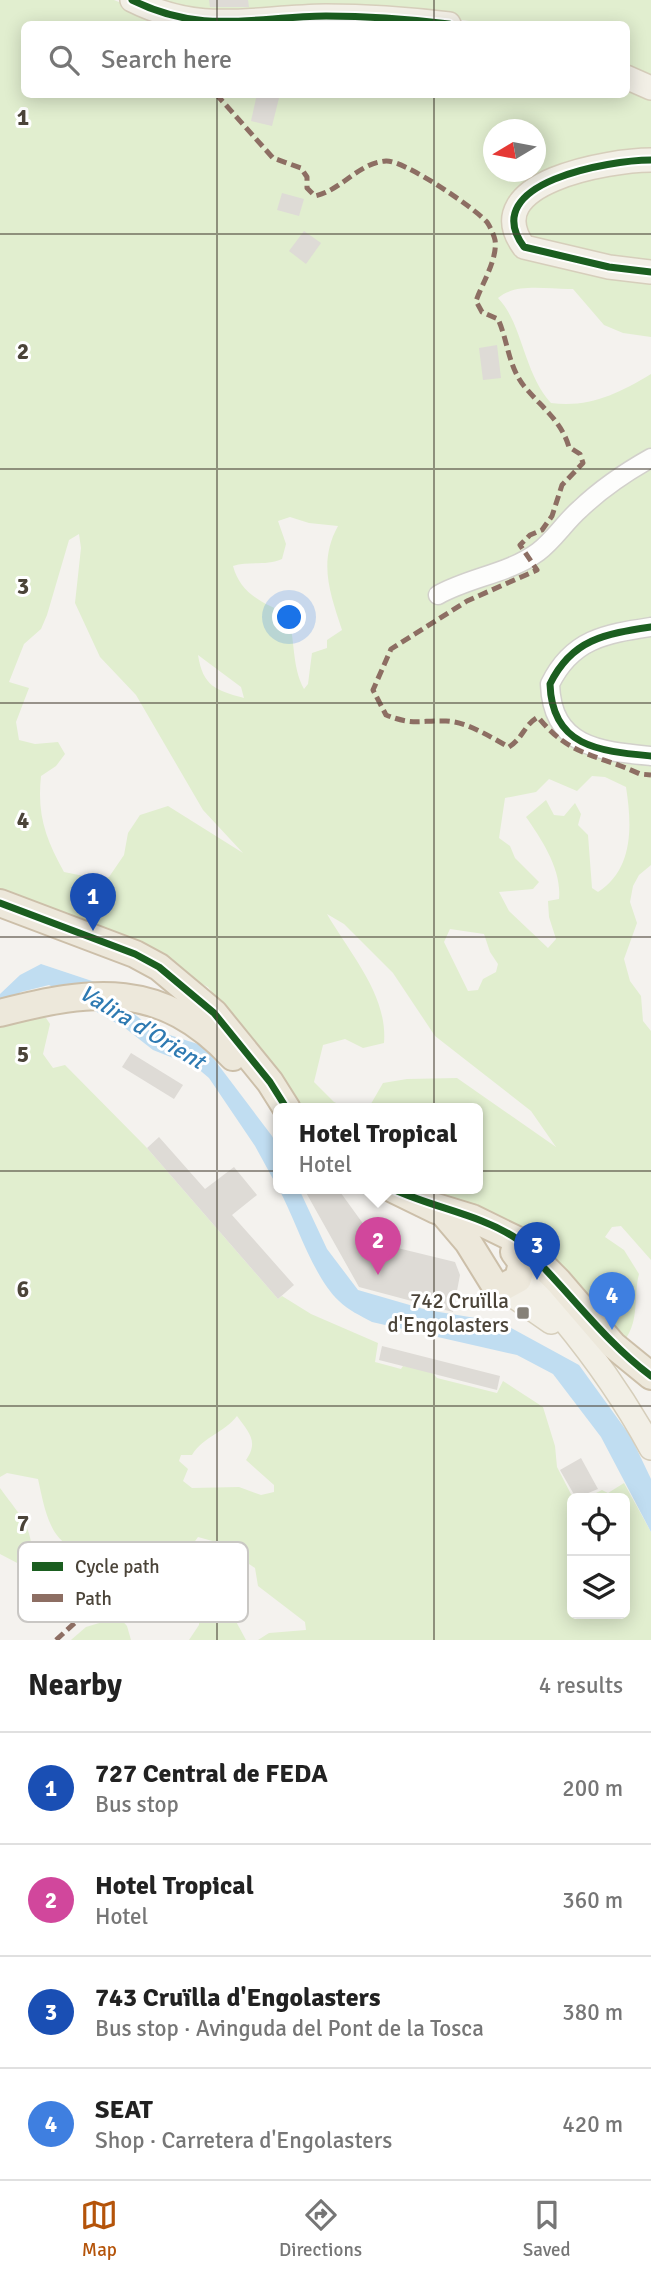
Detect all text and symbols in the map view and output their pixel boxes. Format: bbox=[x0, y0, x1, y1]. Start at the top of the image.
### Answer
search box bbox=[21, 21, 630, 98]
icon: search bbox=[45, 41, 83, 79]
text: Search here bbox=[101, 44, 232, 76]
text: 1 bbox=[17, 103, 29, 132]
north arrow bbox=[483, 119, 546, 182]
text: 2 bbox=[17, 337, 29, 366]
text: 3 bbox=[17, 572, 29, 601]
your location bbox=[272, 600, 306, 634]
text: 4 bbox=[17, 806, 29, 835]
pin: 1 bbox=[70, 873, 116, 931]
water label: Valira d'Orient bbox=[74, 978, 212, 1077]
text: 5 bbox=[17, 1040, 29, 1069]
popup bbox=[273, 1103, 483, 1194]
text: Hotel Tropical bbox=[299, 1118, 457, 1150]
text: Hotel bbox=[299, 1150, 352, 1179]
pin: 2 bbox=[355, 1217, 401, 1275]
pin: 3 bbox=[514, 1222, 560, 1280]
pin: 4 bbox=[589, 1272, 635, 1330]
text: 6 bbox=[17, 1275, 29, 1304]
place label: 742 Cruïlla d'Engolasters bbox=[388, 1288, 509, 1338]
marker: 742 Cruïlla d'Engolasters bbox=[515, 1305, 531, 1321]
map controls bbox=[567, 1493, 630, 1619]
button: locate bbox=[567, 1493, 630, 1556]
text: 7 bbox=[17, 1509, 29, 1538]
legend bbox=[18, 1542, 248, 1622]
text: Cycle path bbox=[75, 1555, 160, 1579]
button: layers bbox=[567, 1556, 630, 1619]
text: Path bbox=[75, 1587, 112, 1611]
text: Nearby bbox=[28, 1667, 122, 1704]
text: 4 results bbox=[539, 1671, 623, 1700]
text: 727 Central de FEDA bbox=[95, 1758, 328, 1790]
text: 1 bbox=[45, 1774, 57, 1803]
text: 200 m bbox=[562, 1774, 623, 1803]
text: Bus stop bbox=[95, 1790, 179, 1819]
text: Hotel Tropical bbox=[95, 1870, 254, 1902]
text: 2 bbox=[45, 1886, 57, 1915]
text: 360 m bbox=[562, 1886, 623, 1915]
text: Hotel bbox=[95, 1902, 148, 1931]
text: 743 Cruïlla d'Engolasters bbox=[95, 1982, 380, 2014]
text: 3 bbox=[45, 1998, 57, 2027]
text: 380 m bbox=[562, 1998, 623, 2027]
text: Bus stop · Avinguda del Pont de la Tosca bbox=[95, 2014, 484, 2043]
text: SEAT bbox=[95, 2094, 153, 2126]
text: 4 bbox=[45, 2110, 57, 2139]
text: 420 m bbox=[562, 2110, 623, 2139]
text: Shop · Carretera d'Engolasters bbox=[95, 2126, 392, 2155]
tab: Map bbox=[80, 2196, 118, 2262]
tab: Directions bbox=[279, 2196, 362, 2262]
tab: Saved bbox=[523, 2196, 571, 2262]

